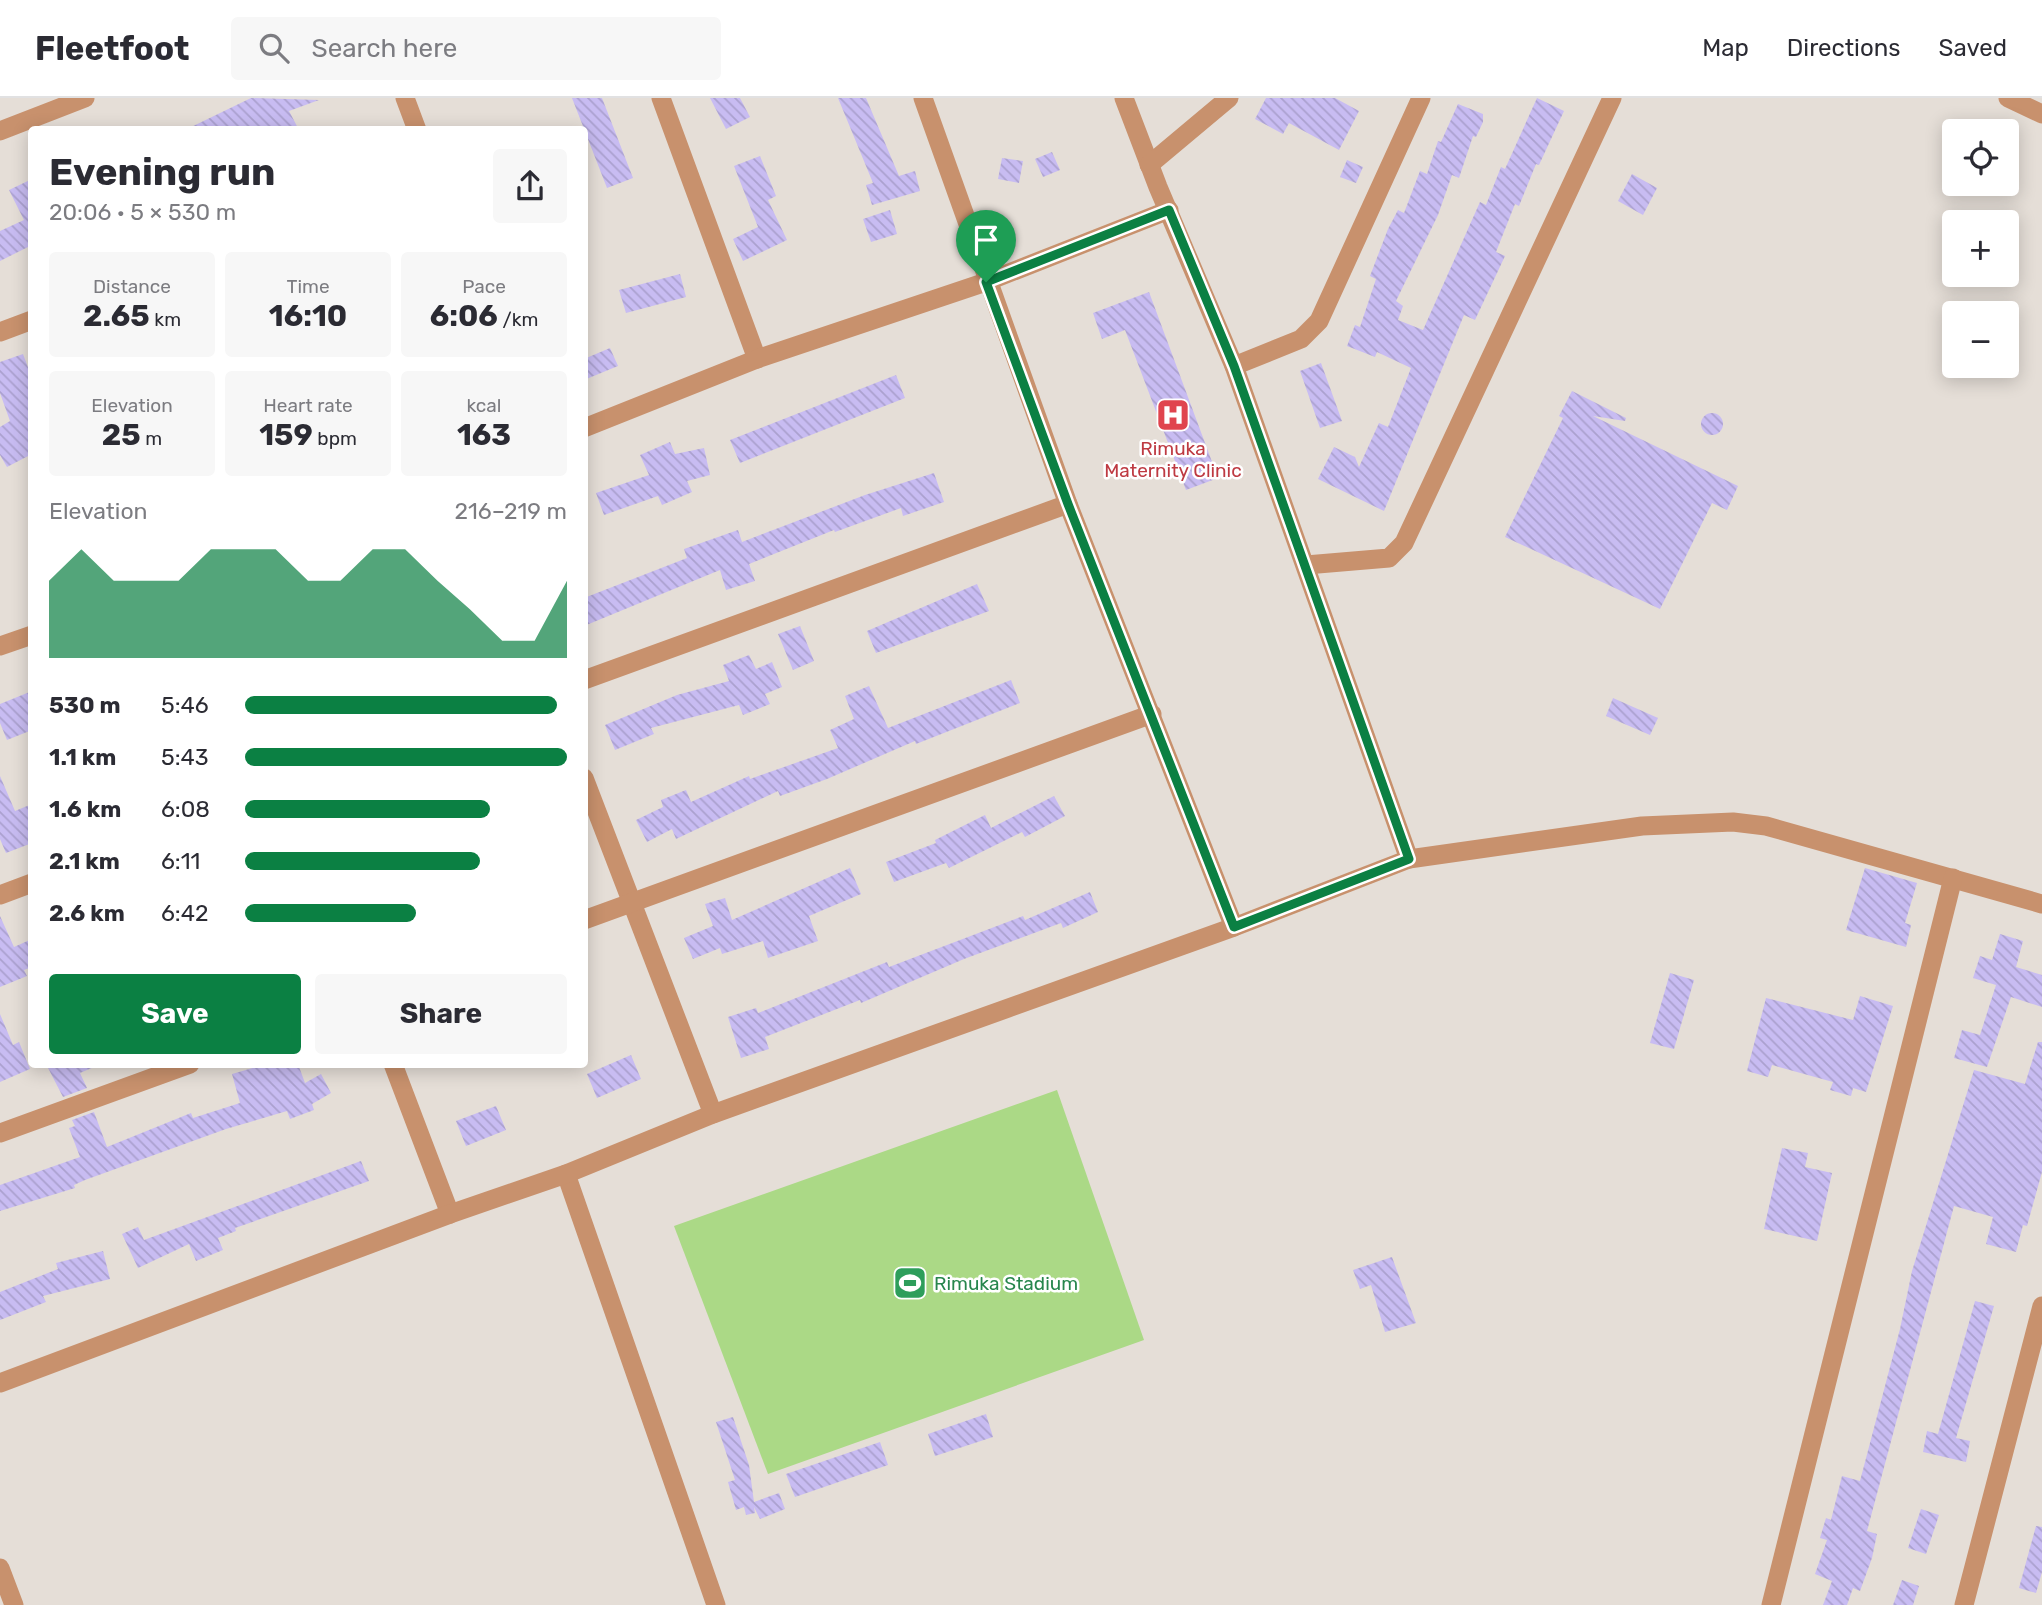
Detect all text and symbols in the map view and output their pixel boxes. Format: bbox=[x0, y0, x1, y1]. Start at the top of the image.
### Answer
search box bbox=[231, 17, 721, 80]
text: Fleetfoot bbox=[35, 29, 189, 68]
icon: search bbox=[255, 29, 293, 67]
text: Search here bbox=[311, 33, 457, 64]
text: Map bbox=[1702, 34, 1749, 62]
text: Directions bbox=[1787, 34, 1900, 62]
text: Saved bbox=[1938, 34, 2007, 62]
map controls bbox=[1942, 119, 2019, 378]
button: locate bbox=[1942, 119, 2019, 196]
text: Evening run bbox=[49, 149, 275, 195]
button: share bbox=[493, 149, 567, 223]
text: 20:06 · 5 × 530 m bbox=[49, 198, 236, 226]
pin bbox=[956, 210, 1016, 282]
button: + bbox=[1942, 210, 2019, 287]
icon: arrive bbox=[967, 221, 1005, 259]
text: Distance bbox=[93, 275, 171, 298]
text: Time bbox=[286, 275, 330, 298]
text: Pace bbox=[462, 275, 506, 298]
text: 2.65 bbox=[83, 298, 150, 334]
text: 16:10 bbox=[269, 298, 347, 334]
text: 6:06 bbox=[430, 298, 498, 334]
button: − bbox=[1942, 301, 2019, 378]
text: km bbox=[150, 308, 181, 331]
text: /km bbox=[498, 308, 538, 331]
text: Elevation bbox=[91, 394, 173, 417]
text: Heart rate bbox=[263, 394, 353, 417]
text: kcal bbox=[467, 394, 501, 417]
hospital icon: Rimuka Maternity Clinic bbox=[1154, 396, 1192, 434]
text: 25 bbox=[102, 417, 141, 453]
text: 159 bbox=[259, 417, 313, 453]
text: 163 bbox=[457, 417, 511, 453]
text: m bbox=[141, 427, 162, 450]
text: bpm bbox=[313, 427, 357, 450]
place label: Rimuka Maternity Clinic bbox=[1104, 437, 1242, 482]
text: Elevation bbox=[49, 497, 148, 525]
text: 216–219 m bbox=[454, 497, 567, 525]
text: 530 m bbox=[49, 691, 121, 719]
text: 5:46 bbox=[161, 691, 209, 719]
text: 1.1 km bbox=[49, 743, 116, 771]
text: 5:43 bbox=[161, 743, 209, 771]
text: 1.6 km bbox=[49, 795, 121, 823]
text: 6:08 bbox=[161, 795, 210, 823]
text: 2.1 km bbox=[49, 847, 120, 875]
text: 6:11 bbox=[161, 847, 200, 875]
text: 2.6 km bbox=[49, 899, 125, 927]
text: 6:42 bbox=[161, 899, 209, 927]
button: Save bbox=[49, 974, 301, 1054]
button: Share bbox=[315, 974, 567, 1054]
sports icon: Rimuka Stadium bbox=[891, 1264, 929, 1302]
place label: Rimuka Stadium bbox=[934, 1272, 1078, 1295]

